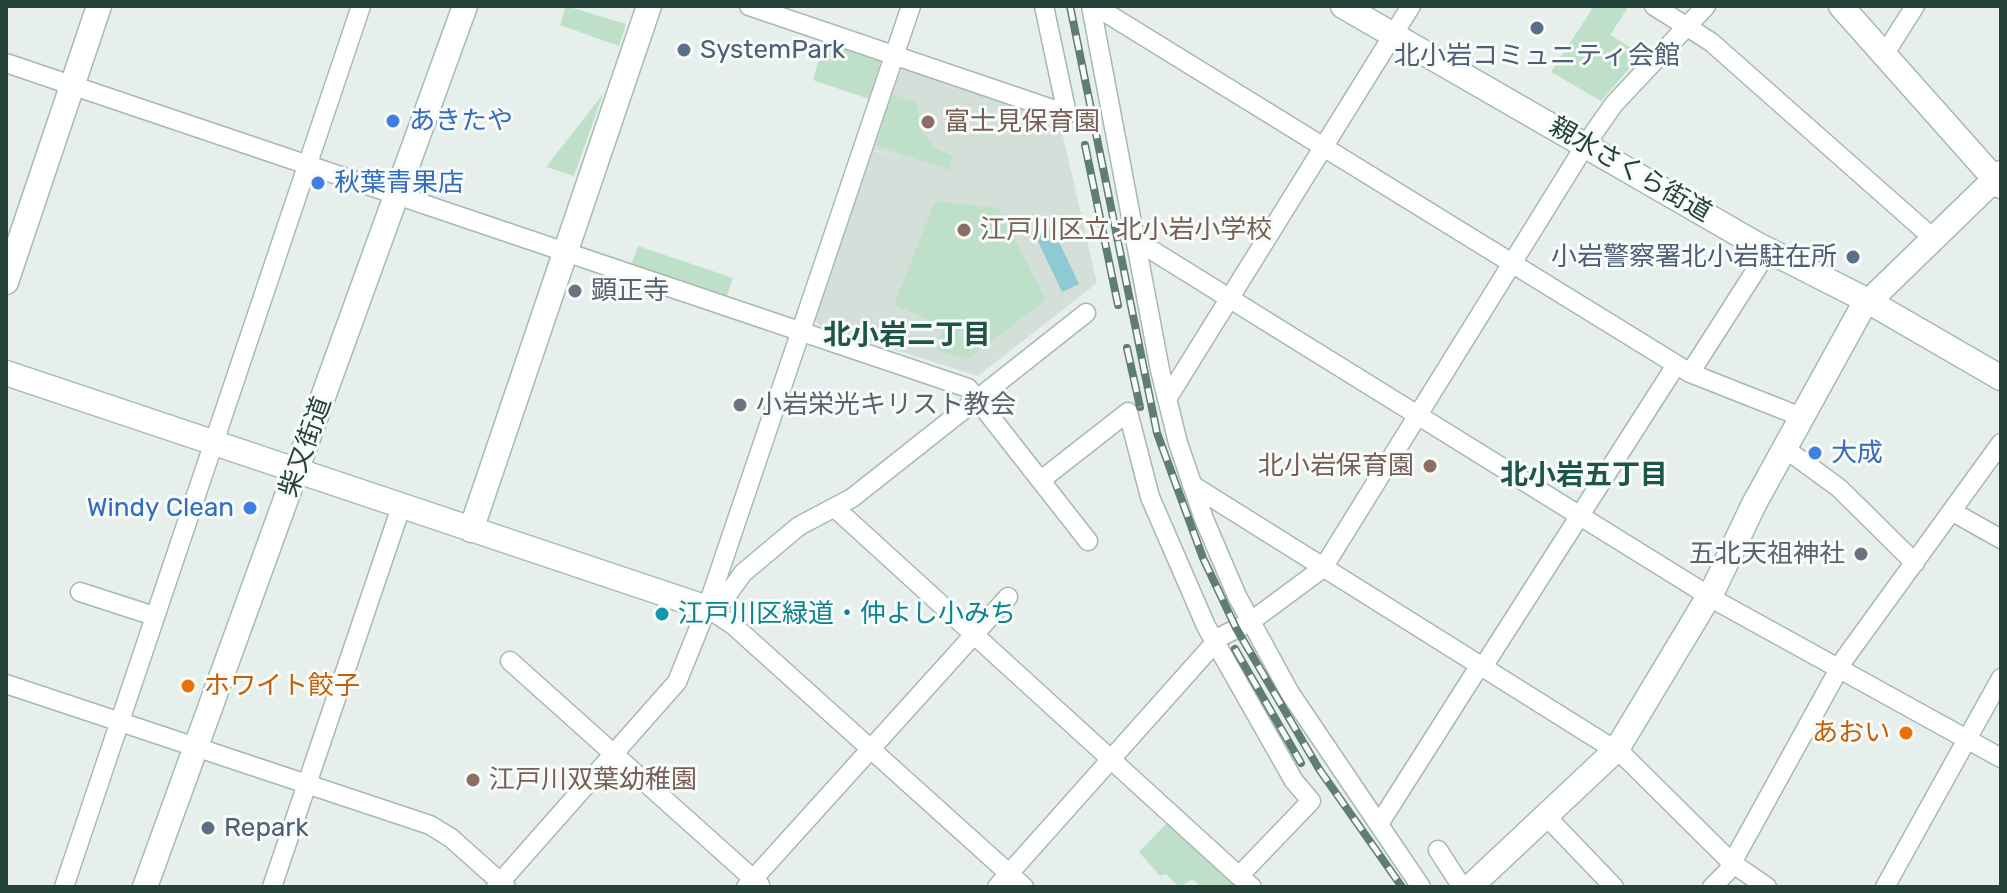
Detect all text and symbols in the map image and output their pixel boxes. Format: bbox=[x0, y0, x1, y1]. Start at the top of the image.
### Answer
marker: 北小岩コミュニティ会館 bbox=[1528, 19, 1546, 37]
place label: SystemPark bbox=[700, 34, 845, 66]
place label: 北小岩コミュニティ会館 bbox=[1394, 40, 1680, 72]
marker: SystemPark bbox=[675, 41, 693, 59]
place label: あきたや bbox=[409, 105, 513, 137]
place label: 富士見保育園 bbox=[944, 106, 1100, 138]
street label: 親水さくら街道 bbox=[1543, 111, 1717, 229]
marker: あきたや bbox=[384, 112, 402, 130]
marker: 富士見保育園 bbox=[919, 113, 937, 131]
place label: 秋葉青果店 bbox=[334, 167, 464, 199]
marker: 秋葉青果店 bbox=[309, 174, 327, 192]
place label: 江戸川区立 北小岩小学校 bbox=[980, 214, 1272, 246]
marker: 江戸川区立 北小岩小学校 bbox=[955, 221, 973, 239]
place label: 小岩警察署北小岩駐在所 bbox=[1551, 241, 1837, 273]
marker: 小岩警察署北小岩駐在所 bbox=[1844, 248, 1862, 266]
place label: 顕正寺 bbox=[591, 275, 669, 307]
marker: 顕正寺 bbox=[566, 282, 584, 300]
district label: 北小岩二丁目 bbox=[823, 319, 991, 353]
place label: 小岩栄光キリスト教会 bbox=[756, 389, 1016, 421]
street label: 柴又街道 bbox=[274, 393, 338, 501]
marker: 小岩栄光キリスト教会 bbox=[731, 396, 749, 414]
place label: 大成 bbox=[1831, 437, 1883, 469]
marker: 大成 bbox=[1806, 444, 1824, 462]
place label: 北小岩保育園 bbox=[1258, 450, 1414, 482]
marker: 北小岩保育園 bbox=[1421, 457, 1439, 475]
district label: 北小岩五丁目 bbox=[1500, 459, 1668, 493]
place label: Windy Clean bbox=[87, 492, 234, 524]
marker: Windy Clean bbox=[241, 499, 259, 517]
place label: 五北天祖神社 bbox=[1689, 538, 1845, 570]
marker: 五北天祖神社 bbox=[1852, 545, 1870, 563]
place label: 江戸川区緑道・仲よし小みち bbox=[678, 598, 1016, 630]
marker: 江戸川区緑道・仲よし小みち bbox=[653, 605, 671, 623]
place label: ホワイト餃子 bbox=[204, 670, 360, 702]
marker: ホワイト餃子 bbox=[179, 677, 197, 695]
place label: あおい bbox=[1812, 717, 1890, 749]
marker: あおい bbox=[1897, 724, 1915, 742]
place label: 江戸川双葉幼稚園 bbox=[489, 764, 697, 796]
marker: 江戸川双葉幼稚園 bbox=[464, 771, 482, 789]
place label: Repark bbox=[224, 812, 309, 844]
marker: Repark bbox=[199, 819, 217, 837]

